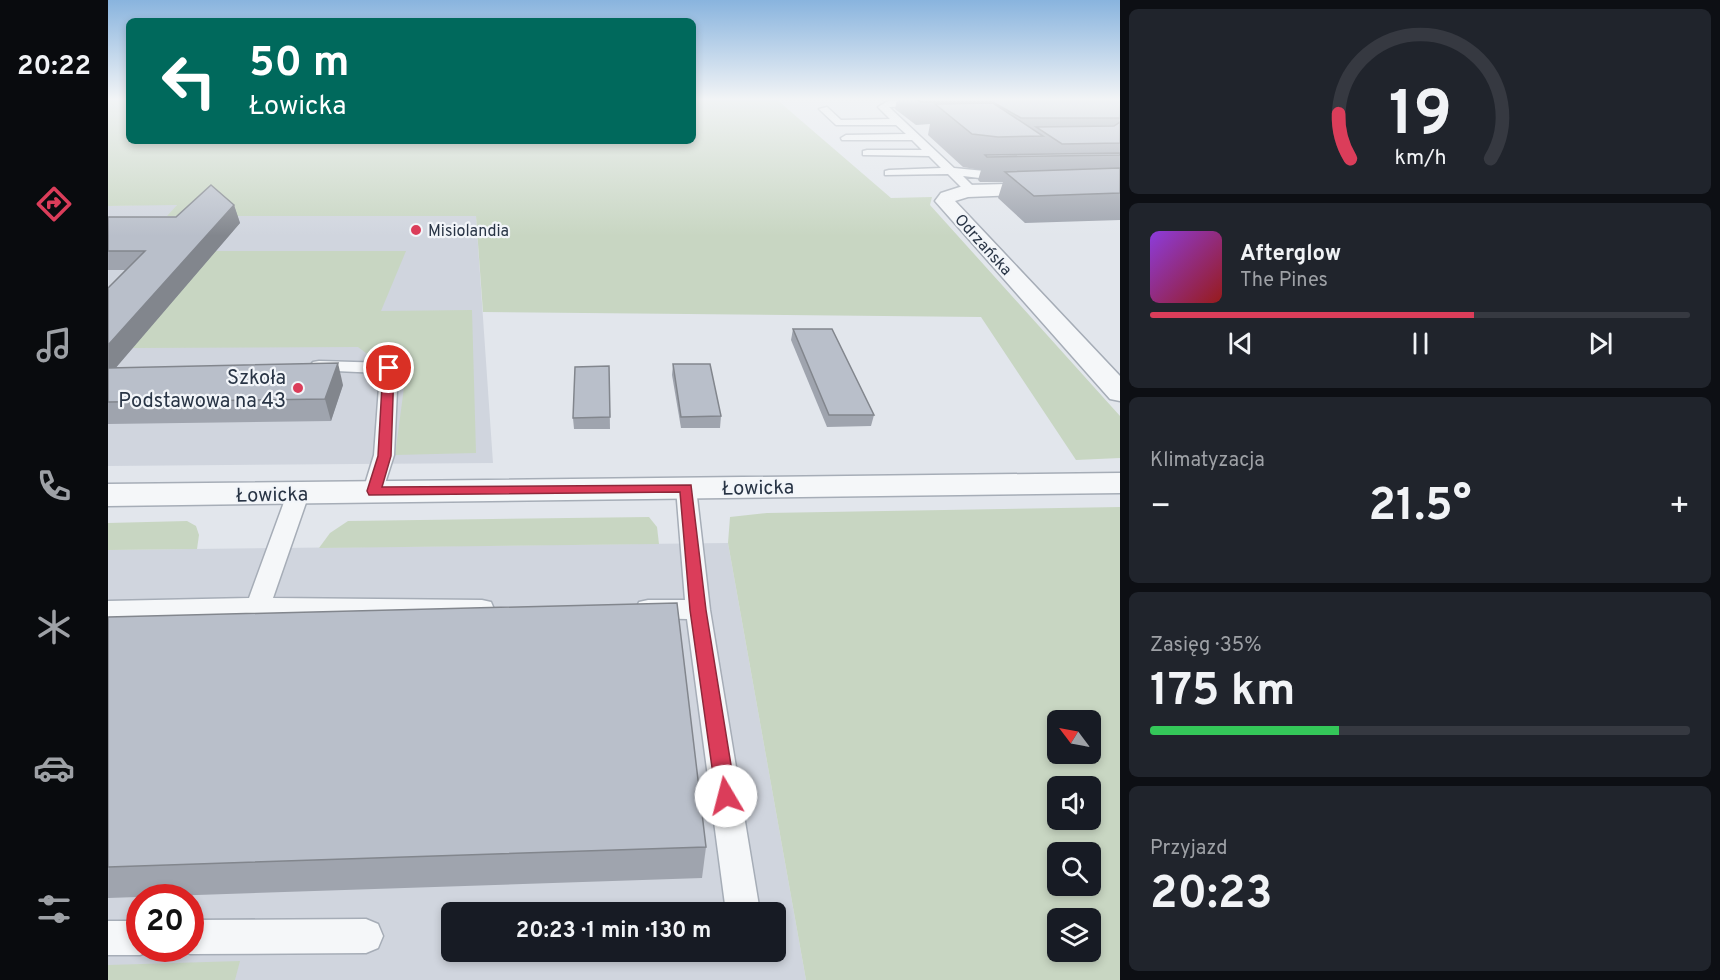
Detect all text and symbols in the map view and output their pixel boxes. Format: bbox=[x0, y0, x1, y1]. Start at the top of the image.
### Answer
text: 50 m bbox=[249, 38, 350, 91]
icon: left bbox=[150, 42, 228, 120]
text: 20:22 bbox=[17, 50, 91, 84]
text: 19 bbox=[1388, 78, 1452, 157]
text: Łowicka bbox=[249, 90, 346, 124]
text: km/h bbox=[1394, 145, 1446, 172]
icon: directions bbox=[33, 183, 75, 225]
street label: Odrzańska bbox=[950, 210, 1015, 280]
place label: Misiolandia bbox=[428, 222, 509, 242]
marker: Misiolandia bbox=[409, 223, 423, 237]
text: Afterglow bbox=[1240, 241, 1341, 268]
text: The Pines bbox=[1240, 268, 1328, 294]
icon: music bbox=[33, 324, 75, 366]
icon: previous bbox=[1224, 327, 1257, 360]
icon: pause bbox=[1404, 327, 1437, 360]
icon: next bbox=[1584, 327, 1617, 360]
pin bbox=[363, 342, 414, 393]
icon: arrive bbox=[372, 351, 405, 384]
place label: Szkoła Podstawowa na 43 bbox=[118, 366, 286, 415]
marker: Szkoła Podstawowa na 43 bbox=[291, 381, 305, 395]
text: Klimatyzacja bbox=[1150, 448, 1265, 474]
icon: phone bbox=[33, 465, 75, 507]
street label: Łowicka bbox=[722, 475, 794, 503]
text: 21.5° bbox=[1369, 479, 1471, 536]
street label: Łowicka bbox=[236, 482, 308, 510]
text: − bbox=[1150, 487, 1171, 529]
text: + bbox=[1669, 487, 1690, 529]
icon: climate bbox=[33, 606, 75, 648]
text: Zasięg · 35% bbox=[1150, 633, 1262, 659]
text: 175 km bbox=[1150, 664, 1295, 721]
north arrow bbox=[1047, 710, 1101, 764]
map controls bbox=[1047, 710, 1101, 962]
icon: car bbox=[33, 747, 75, 789]
position arrow bbox=[694, 764, 758, 828]
button: sound bbox=[1047, 776, 1101, 830]
text: Przyjazd bbox=[1150, 836, 1227, 862]
button: search bbox=[1047, 842, 1101, 896]
text: 20:23 bbox=[1150, 867, 1273, 924]
speed limit sign: 20 bbox=[126, 884, 204, 962]
icon: filters bbox=[33, 888, 75, 930]
button: layers bbox=[1047, 908, 1101, 962]
text: 20:23 · 1 min · 130 m bbox=[516, 918, 711, 945]

